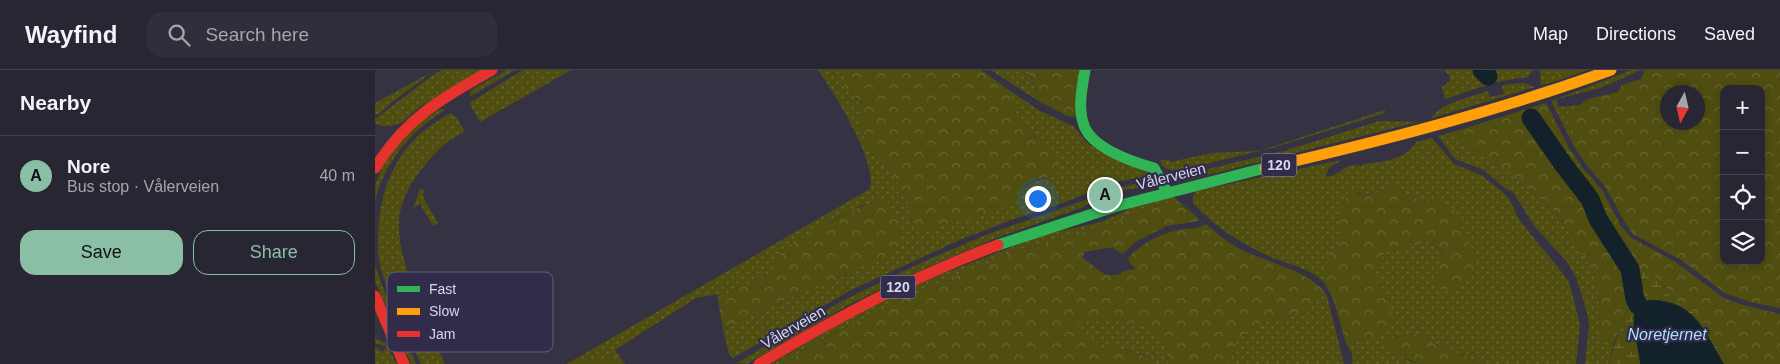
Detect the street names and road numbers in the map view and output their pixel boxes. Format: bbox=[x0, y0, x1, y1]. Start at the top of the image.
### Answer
road number: 120 bbox=[1261, 154, 1297, 176]
street label: Vålerveien bbox=[1135, 159, 1207, 193]
road number: 120 bbox=[881, 276, 915, 298]
street label: Vålerveien bbox=[758, 302, 828, 352]

